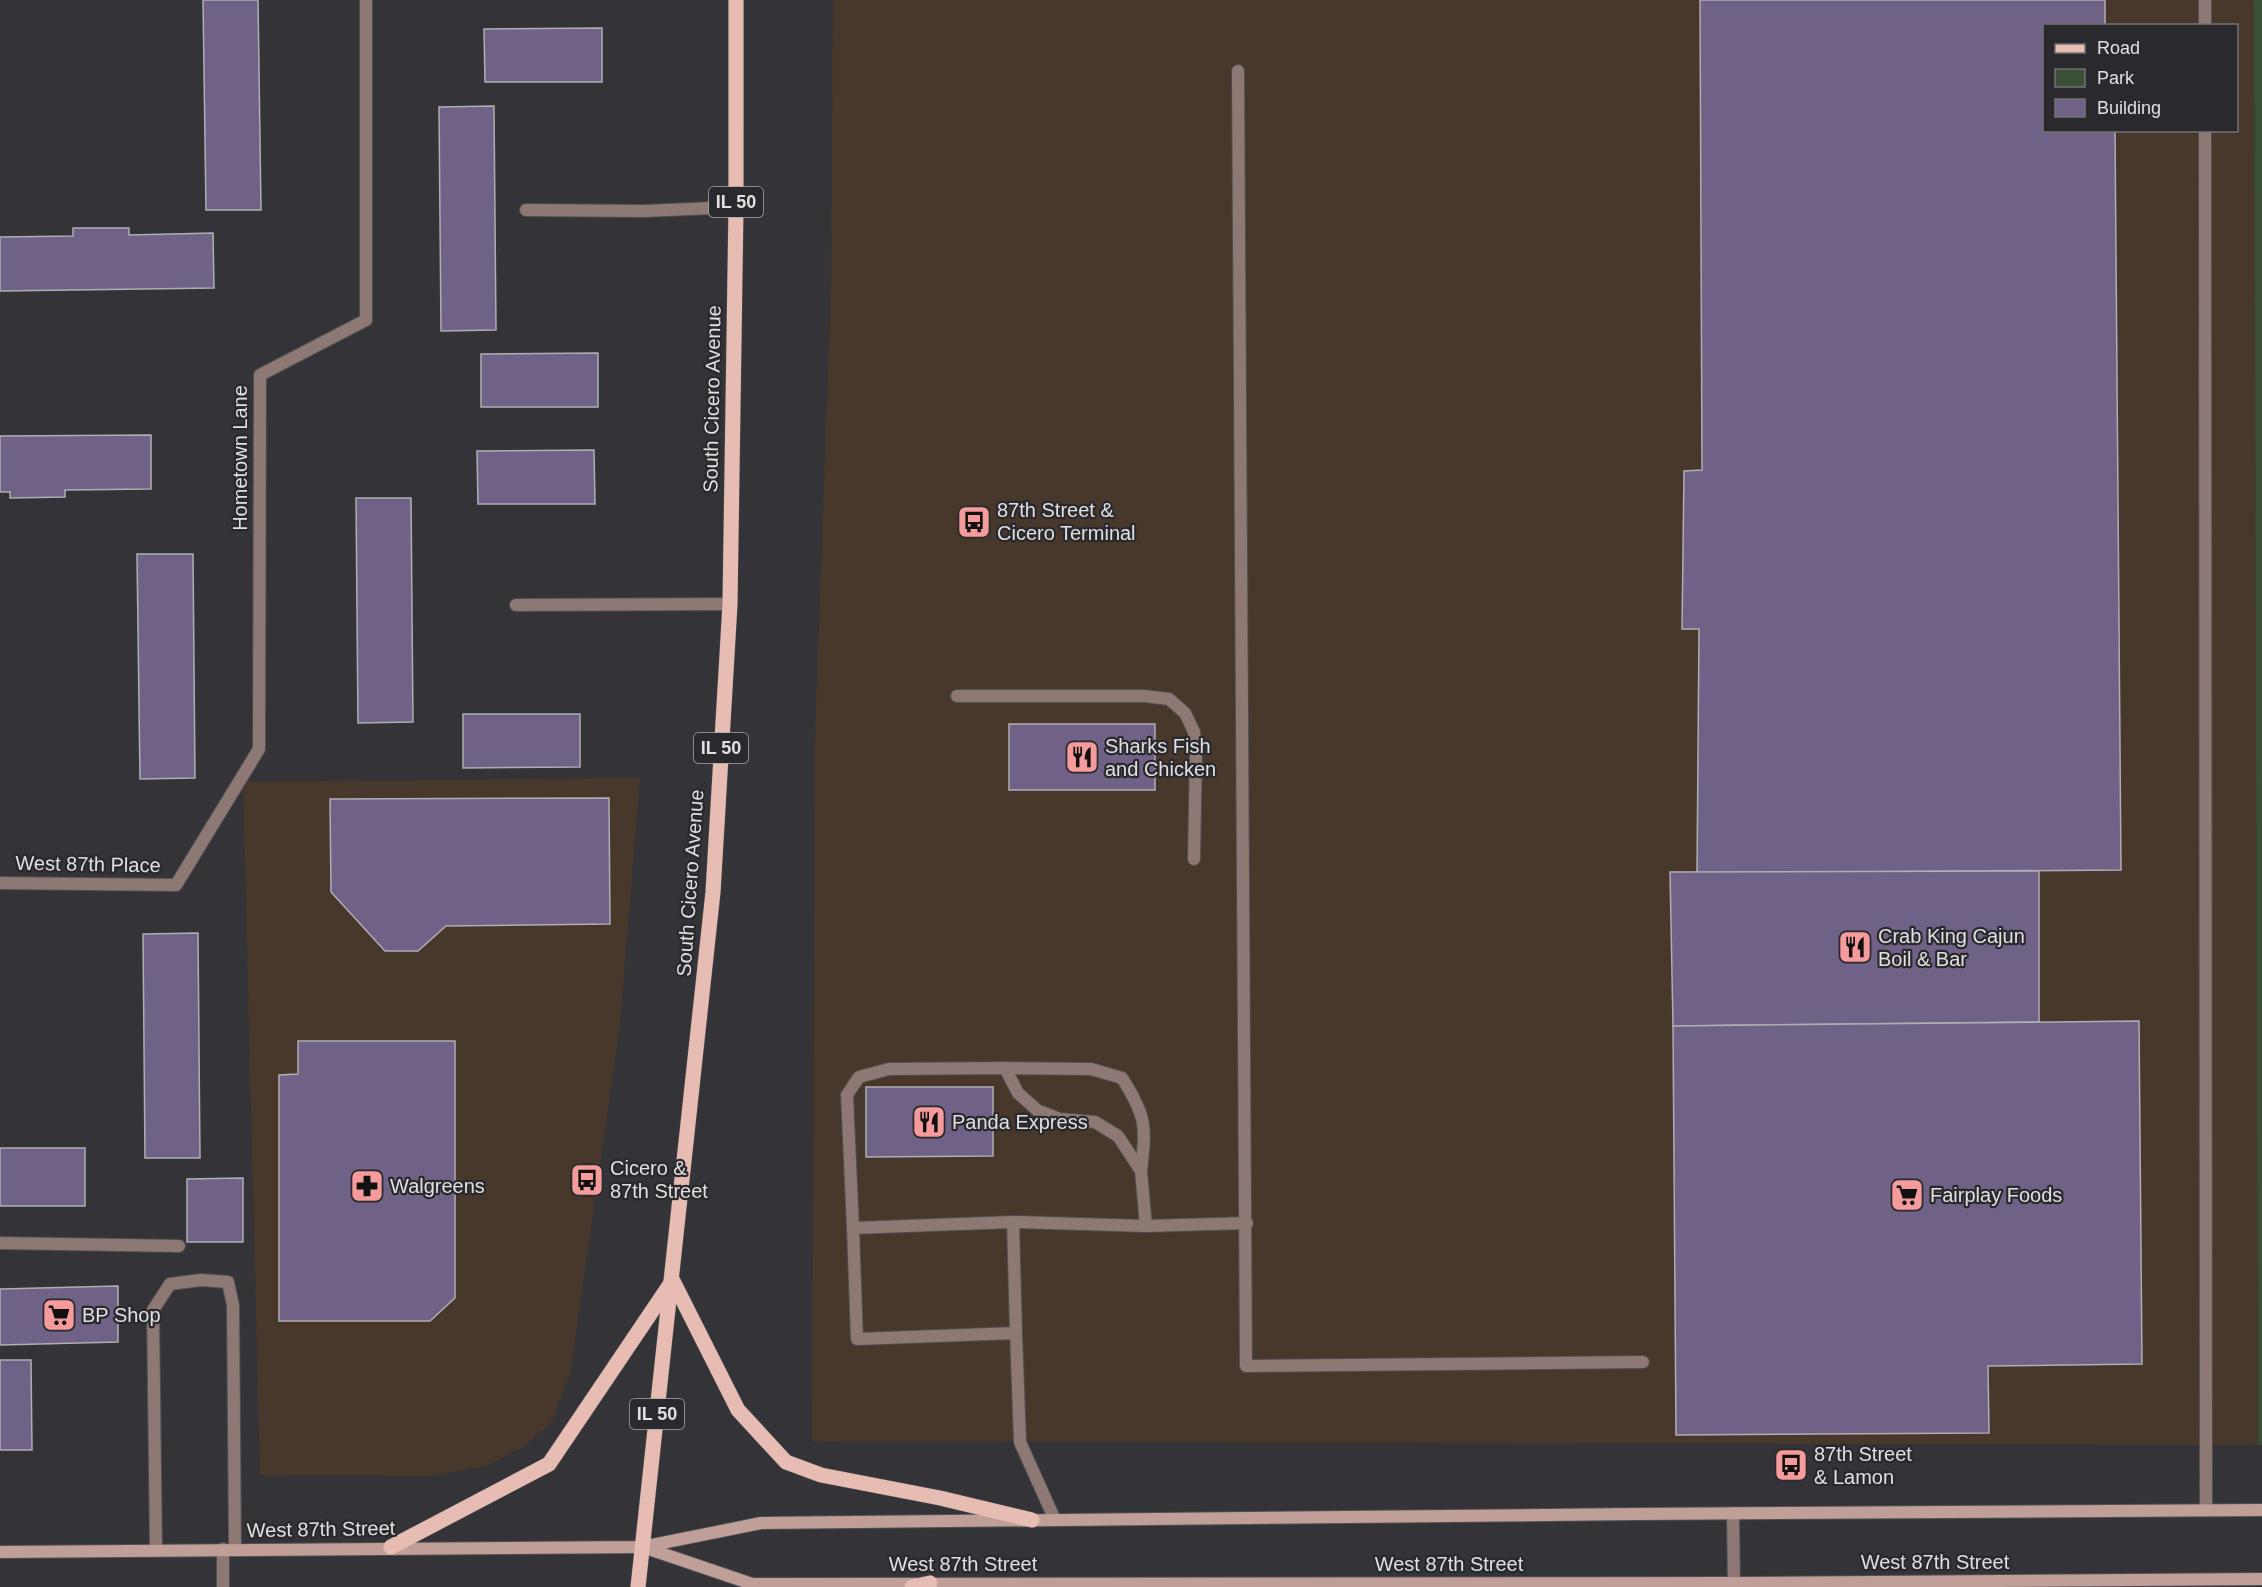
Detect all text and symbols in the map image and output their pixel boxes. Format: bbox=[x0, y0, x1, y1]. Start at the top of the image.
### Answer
legend bbox=[2043, 24, 2238, 132]
text: Road bbox=[2097, 38, 2140, 58]
text: Park bbox=[2097, 68, 2135, 88]
text: Building bbox=[2097, 98, 2161, 118]
road number: IL 50 bbox=[709, 187, 763, 217]
street label: South Cicero Avenue bbox=[699, 305, 725, 493]
street label: Hometown Lane bbox=[229, 385, 251, 531]
place label: 87th Street & Cicero Terminal bbox=[997, 499, 1136, 544]
bus stop icon: 87th Street & Cicero Terminal bbox=[956, 504, 992, 540]
road number: IL 50 bbox=[694, 733, 748, 763]
place label: Sharks Fish and Chicken bbox=[1105, 735, 1216, 780]
restaurant icon: Sharks Fish and Chicken bbox=[1064, 739, 1100, 775]
street label: South Cicero Avenue bbox=[672, 789, 708, 977]
street label: West 87th Place bbox=[15, 852, 161, 876]
place label: Crab King Cajun Boil & Bar bbox=[1878, 925, 2025, 970]
restaurant icon: Crab King Cajun Boil & Bar bbox=[1837, 929, 1873, 965]
restaurant icon: Panda Express bbox=[911, 1104, 947, 1140]
place label: Panda Express bbox=[952, 1111, 1088, 1133]
place label: Cicero & 87th Street bbox=[610, 1157, 708, 1202]
bus stop icon: Cicero & 87th Street bbox=[569, 1162, 605, 1198]
pharmacy icon: Walgreens bbox=[349, 1168, 385, 1204]
place label: Walgreens bbox=[390, 1175, 485, 1197]
supermarket icon: Fairplay Foods bbox=[1889, 1177, 1925, 1213]
place label: Fairplay Foods bbox=[1930, 1184, 2062, 1206]
supermarket icon: BP Shop bbox=[41, 1297, 77, 1333]
place label: BP Shop bbox=[82, 1304, 161, 1326]
road number: IL 50 bbox=[630, 1399, 684, 1429]
place label: 87th Street & Lamon bbox=[1814, 1443, 1912, 1488]
bus stop icon: 87th Street & Lamon bbox=[1773, 1447, 1809, 1483]
street label: West 87th Street bbox=[247, 1517, 396, 1541]
street label: West 87th Street bbox=[1861, 1551, 2010, 1573]
street label: West 87th Street bbox=[889, 1553, 1038, 1575]
street label: West 87th Street bbox=[1375, 1553, 1524, 1575]

